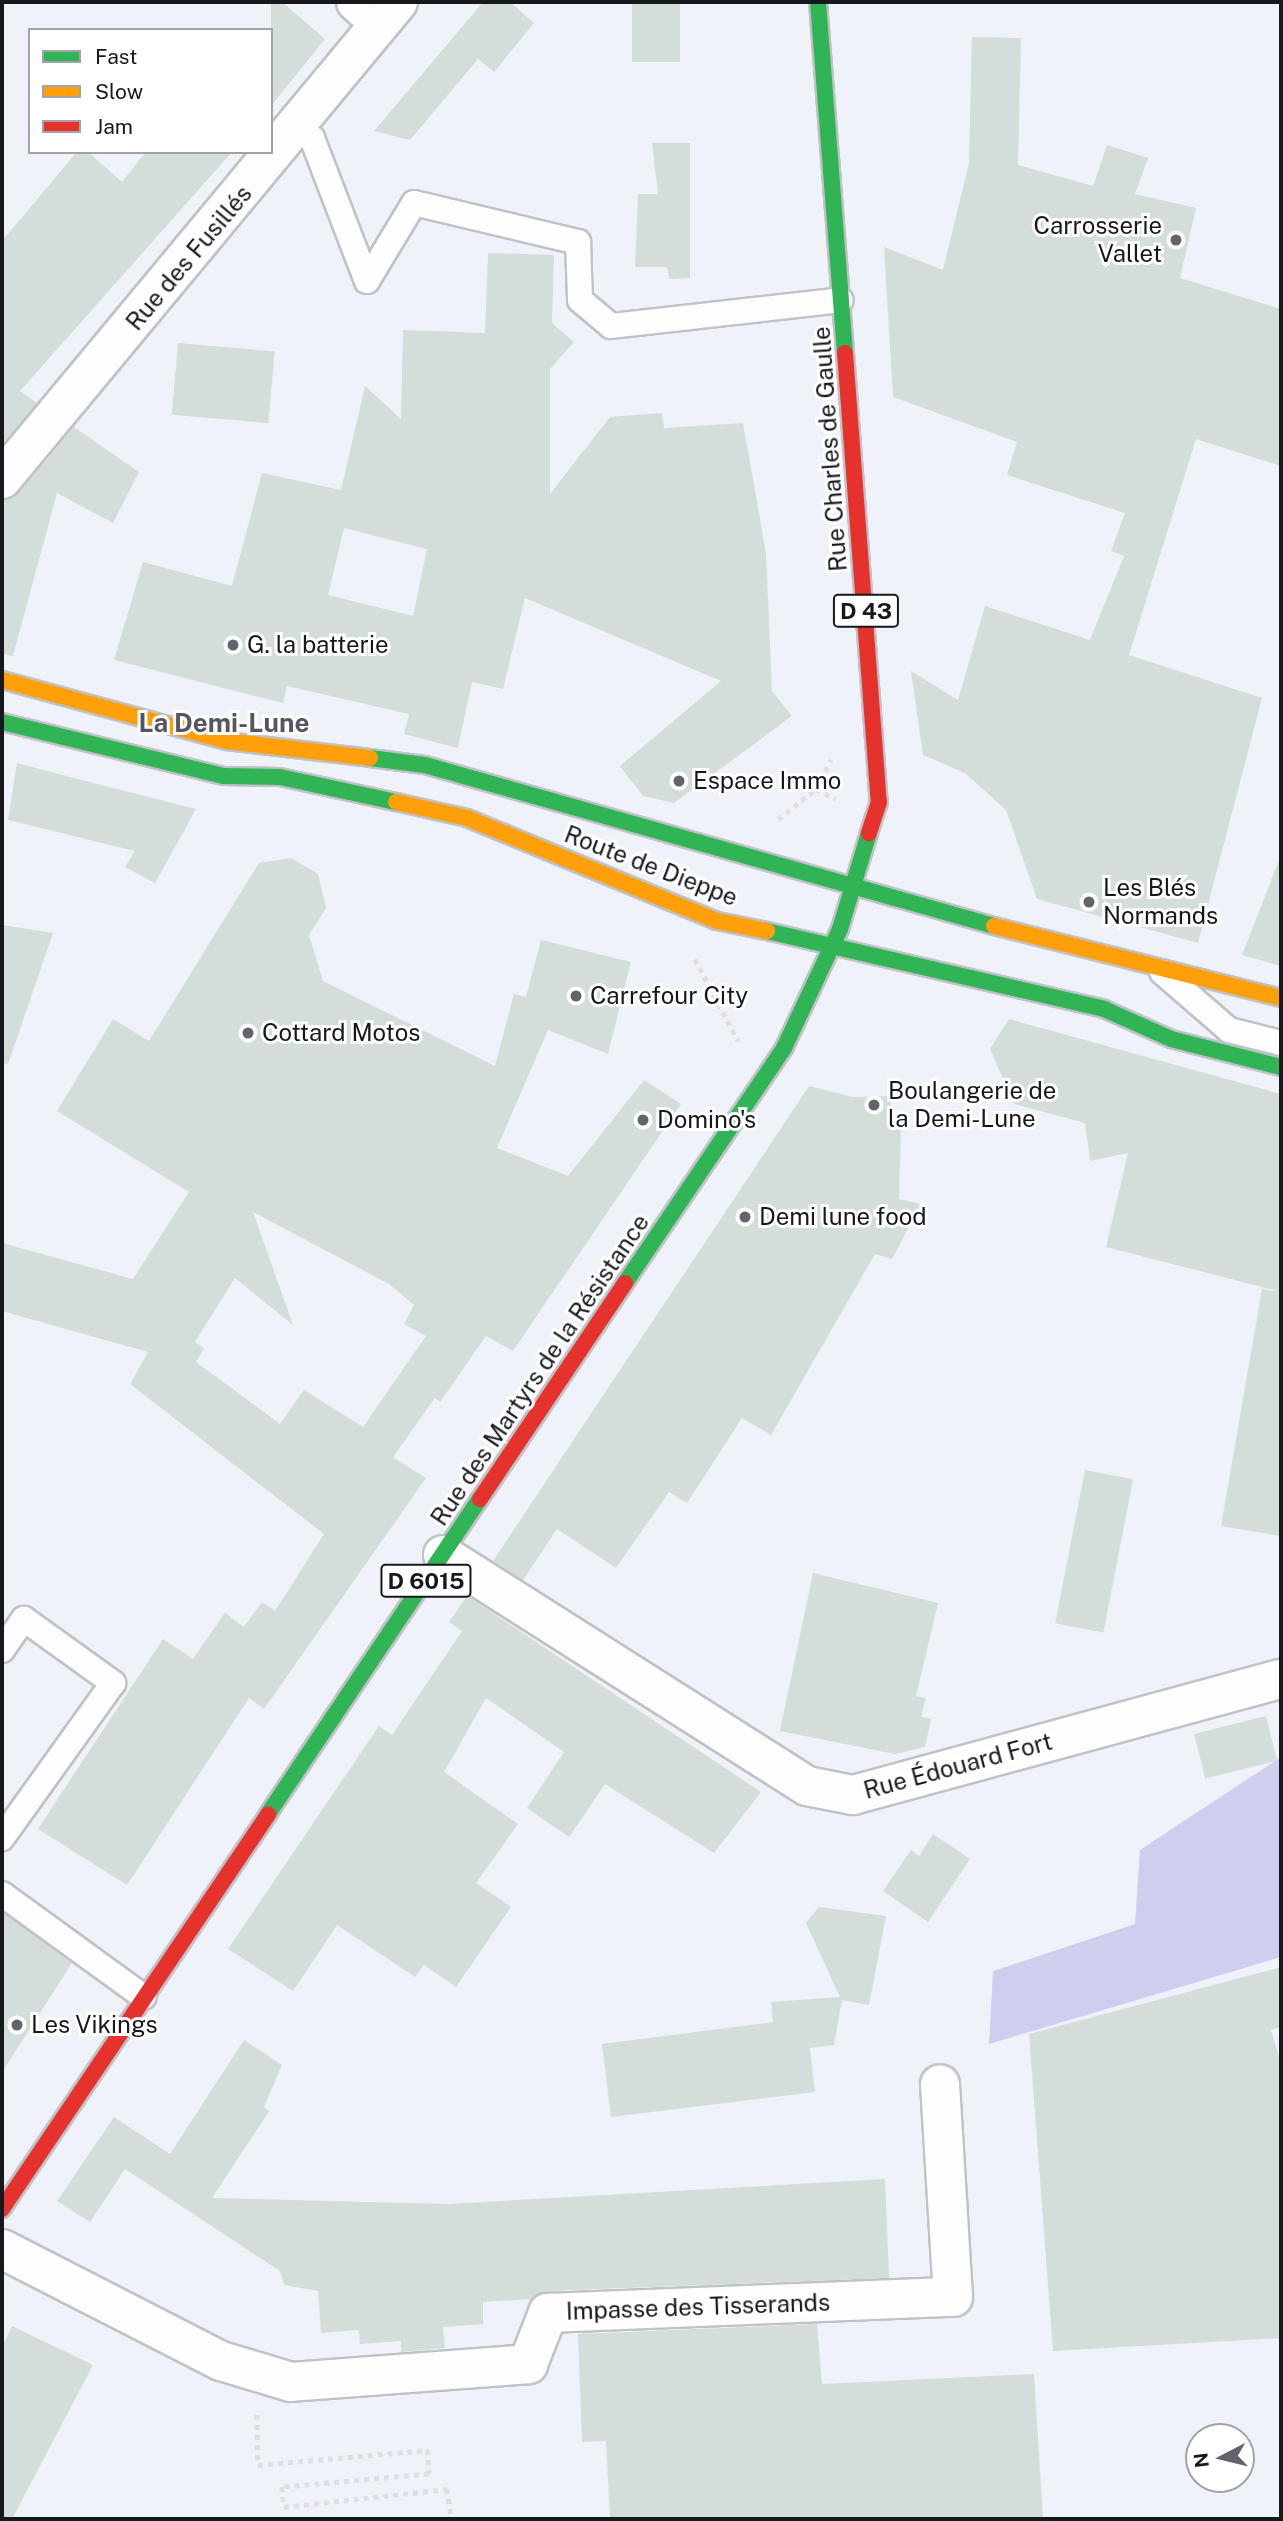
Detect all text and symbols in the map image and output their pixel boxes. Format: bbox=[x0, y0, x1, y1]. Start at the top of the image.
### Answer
legend bbox=[28, 28, 273, 154]
text: Fast bbox=[95, 44, 137, 69]
text: Slow bbox=[95, 79, 143, 104]
text: Jam bbox=[95, 114, 133, 139]
street label: Rue des Fusillés bbox=[120, 180, 258, 336]
place label: Carrosserie Vallet bbox=[1034, 212, 1162, 268]
marker: Carrosserie Vallet bbox=[1168, 232, 1184, 248]
street label: Rue Charles de Gaulle bbox=[807, 325, 853, 573]
road number: D 43 bbox=[833, 592, 899, 631]
place label: G. la batterie bbox=[247, 631, 389, 659]
marker: G. la batterie bbox=[225, 637, 241, 653]
district label: La Demi-Lune bbox=[139, 707, 309, 739]
place label: Espace Immo bbox=[693, 767, 841, 795]
marker: Espace Immo bbox=[671, 773, 687, 789]
street label: Route de Dieppe bbox=[560, 820, 742, 912]
place label: Les Blés Normands bbox=[1103, 874, 1218, 930]
marker: Les Blés Normands bbox=[1081, 894, 1097, 910]
place label: Carrefour City bbox=[590, 982, 748, 1010]
marker: Carrefour City bbox=[568, 988, 584, 1004]
place label: Cottard Motos bbox=[262, 1019, 420, 1047]
marker: Cottard Motos bbox=[240, 1025, 256, 1041]
place label: Boulangerie de la Demi-Lune bbox=[888, 1077, 1057, 1133]
marker: Boulangerie de la Demi-Lune bbox=[866, 1097, 882, 1113]
place label: Domino's bbox=[657, 1106, 756, 1134]
marker: Domino's bbox=[635, 1112, 651, 1128]
place label: Demi lune food bbox=[759, 1203, 927, 1231]
street label: Rue des Martyrs de la Résistance bbox=[425, 1208, 655, 1532]
marker: Demi lune food bbox=[737, 1209, 753, 1225]
road number: D 6015 bbox=[379, 1562, 473, 1600]
street label: Rue Édouard Fort bbox=[860, 1727, 1056, 1805]
place label: Les Vikings bbox=[31, 2011, 158, 2039]
marker: Les Vikings bbox=[9, 2017, 25, 2033]
street label: Impasse des Tisserands bbox=[565, 2288, 831, 2326]
north arrow bbox=[1185, 2423, 1255, 2493]
text: N bbox=[1189, 2452, 1213, 2469]

